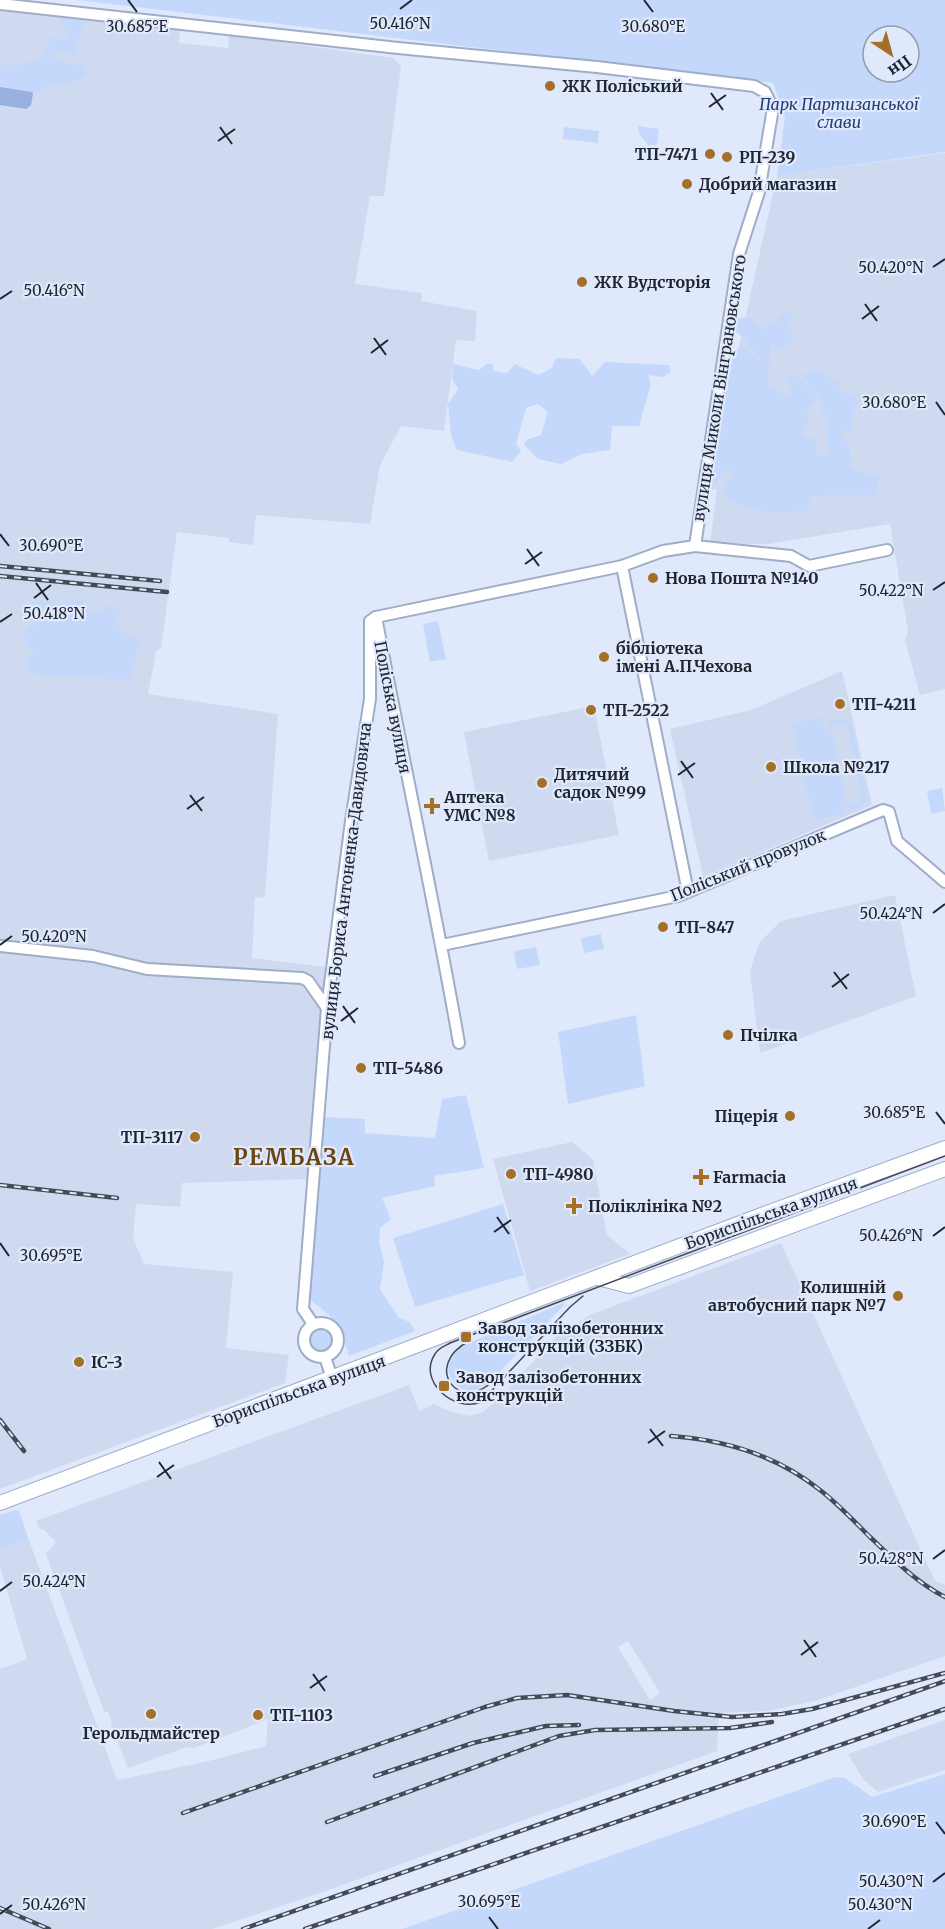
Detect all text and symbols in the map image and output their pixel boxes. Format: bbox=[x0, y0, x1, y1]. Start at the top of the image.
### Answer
text: 50.416°N bbox=[369, 14, 431, 33]
text: 30.685°E bbox=[106, 17, 169, 36]
text: 30.680°E bbox=[621, 17, 685, 36]
north arrow bbox=[861, 24, 921, 84]
text: Пн bbox=[884, 51, 915, 81]
place label: ЖК Поліський bbox=[562, 76, 683, 96]
marker: ЖК Поліський bbox=[543, 79, 557, 93]
park label: Парк Партизанської слави bbox=[759, 94, 920, 132]
place label: ТП-7471 bbox=[635, 144, 699, 164]
marker: ТП-7471 bbox=[703, 147, 717, 161]
place label: РП-239 bbox=[739, 147, 795, 167]
marker: РП-239 bbox=[720, 150, 734, 164]
place label: Добрий магазин bbox=[699, 174, 837, 194]
marker: Добрий магазин bbox=[680, 177, 694, 191]
street label: вулиця Миколи Вінграновського bbox=[688, 253, 750, 523]
text: 50.420°N bbox=[858, 258, 924, 277]
place label: ЖК Вудсторія bbox=[594, 272, 711, 292]
marker: ЖК Вудсторія bbox=[575, 275, 589, 289]
text: 50.416°N bbox=[23, 281, 85, 300]
text: 30.680°E bbox=[862, 393, 926, 412]
text: 30.690°E bbox=[19, 536, 83, 555]
place label: Нова Пошта №140 bbox=[665, 568, 819, 588]
marker: Нова Пошта №140 bbox=[646, 571, 660, 585]
text: 50.422°N bbox=[859, 581, 924, 600]
text: 50.418°N bbox=[23, 604, 85, 623]
place label: бібліотека імені А.П.Чехова bbox=[616, 638, 752, 676]
street label: Поліська вулиця bbox=[370, 639, 416, 775]
marker: бібліотека імені А.П.Чехова bbox=[597, 650, 611, 664]
place label: ТП-4211 bbox=[852, 694, 917, 714]
marker: ТП-4211 bbox=[833, 697, 847, 711]
place label: ТП-2522 bbox=[603, 700, 669, 720]
marker: ТП-2522 bbox=[584, 703, 598, 717]
street label: вулиця Бориса Антоненка-Давидовича bbox=[317, 721, 375, 1041]
place label: Школа №217 bbox=[783, 757, 890, 777]
marker: Школа №217 bbox=[764, 760, 778, 774]
place label: Дитячий садок №99 bbox=[554, 764, 646, 802]
marker: Дитячий садок №99 bbox=[535, 776, 549, 790]
place label: Аптека УМС №8 bbox=[443, 787, 516, 825]
marker: Аптека УМС №8 bbox=[425, 799, 439, 813]
street label: Поліський провулок bbox=[667, 825, 829, 905]
text: 50.424°N bbox=[859, 904, 923, 923]
place label: ТП-847 bbox=[675, 917, 735, 937]
marker: ТП-847 bbox=[656, 920, 670, 934]
text: 50.420°N bbox=[21, 927, 87, 946]
place label: Пчілка bbox=[740, 1025, 798, 1045]
marker: Пчілка bbox=[721, 1028, 735, 1042]
place label: ТП-5486 bbox=[373, 1058, 443, 1078]
marker: ТП-5486 bbox=[354, 1061, 368, 1075]
text: 30.685°E bbox=[863, 1103, 926, 1122]
place label: Піцерія bbox=[715, 1106, 778, 1126]
marker: Піцерія bbox=[783, 1109, 797, 1123]
place label: ТП-3117 bbox=[121, 1127, 183, 1147]
marker: ТП-3117 bbox=[188, 1130, 202, 1144]
district label: РЕМБАЗА bbox=[233, 1143, 355, 1171]
place label: ТП-4980 bbox=[523, 1164, 594, 1184]
marker: ТП-4980 bbox=[504, 1167, 518, 1181]
place label: Farmacia bbox=[713, 1167, 786, 1187]
marker: Farmacia bbox=[694, 1170, 708, 1184]
street label: Бориспільська вулиця bbox=[682, 1172, 860, 1254]
place label: Поліклініка №2 bbox=[588, 1196, 722, 1216]
marker: Поліклініка №2 bbox=[565, 1197, 583, 1215]
text: 50.426°N bbox=[859, 1226, 923, 1245]
text: 30.695°E bbox=[20, 1246, 83, 1265]
place label: Колишній автобусний парк №7 bbox=[708, 1277, 886, 1315]
marker: Колишній автобусний парк №7 bbox=[891, 1289, 905, 1303]
place label: Завод залізобетонних конструкцій (ЗЗБК) bbox=[478, 1318, 663, 1356]
marker: Завод залізобетонних конструкцій (ЗЗБК) bbox=[459, 1330, 473, 1344]
street label: Бориспільська вулиця bbox=[210, 1350, 388, 1432]
place label: ІС-3 bbox=[91, 1352, 123, 1372]
marker: ІС-3 bbox=[72, 1355, 86, 1369]
place label: Завод залізобетонних конструкцій bbox=[456, 1367, 641, 1405]
marker: Завод залізобетонних конструкцій bbox=[437, 1379, 451, 1393]
text: 50.428°N bbox=[859, 1549, 924, 1568]
text: 50.424°N bbox=[22, 1572, 86, 1591]
place label: ТП-1103 bbox=[270, 1705, 333, 1725]
marker: Герольдмайстер bbox=[144, 1707, 158, 1721]
marker: ТП-1103 bbox=[251, 1708, 265, 1722]
place label: Герольдмайстер bbox=[82, 1723, 220, 1743]
text: 30.690°E bbox=[862, 1812, 926, 1831]
text: 50.430°N bbox=[859, 1872, 924, 1891]
text: 30.695°E bbox=[458, 1892, 521, 1911]
text: 50.426°N bbox=[22, 1895, 86, 1914]
text: 50.430°N bbox=[848, 1895, 913, 1914]

